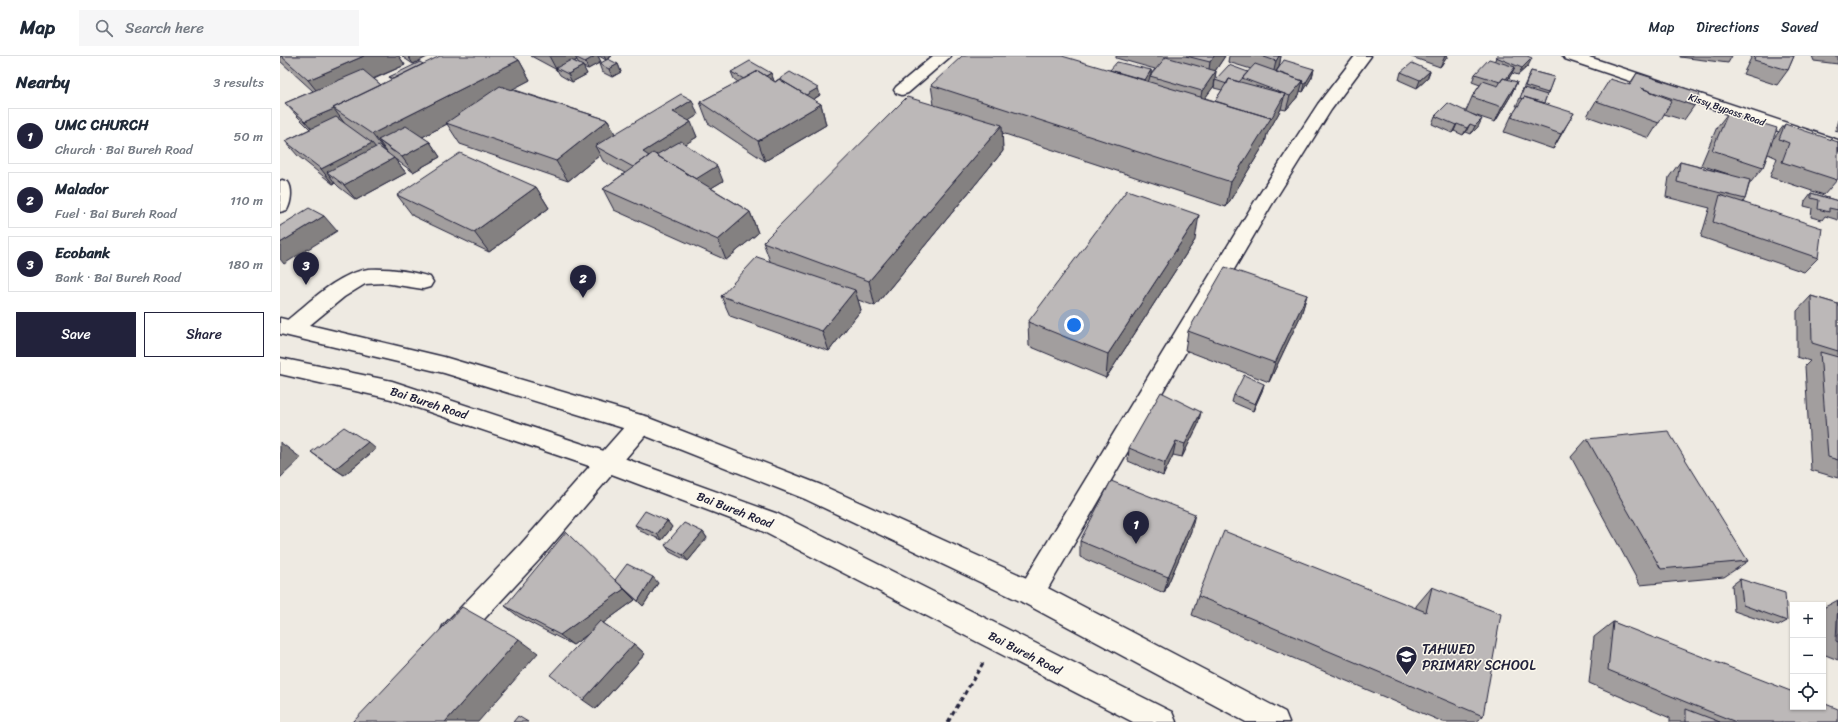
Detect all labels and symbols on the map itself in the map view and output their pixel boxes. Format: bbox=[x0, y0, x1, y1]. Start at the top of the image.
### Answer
street label: Kissy Bypass Road bbox=[1686, 88, 1768, 132]
pin: 3 bbox=[293, 252, 319, 285]
pin: 2 bbox=[570, 265, 596, 298]
your location bbox=[1064, 315, 1084, 335]
street label: Bai Bureh Road bbox=[387, 380, 471, 426]
street label: Bai Bureh Road bbox=[694, 485, 777, 535]
pin: 1 bbox=[1123, 511, 1149, 544]
street label: Bai Bureh Road bbox=[984, 625, 1066, 681]
place label: TAHWED PRIMARY SCHOOL bbox=[1422, 637, 1536, 678]
school or university icon: TAHWED PRIMARY SCHOOL bbox=[1393, 644, 1419, 677]

